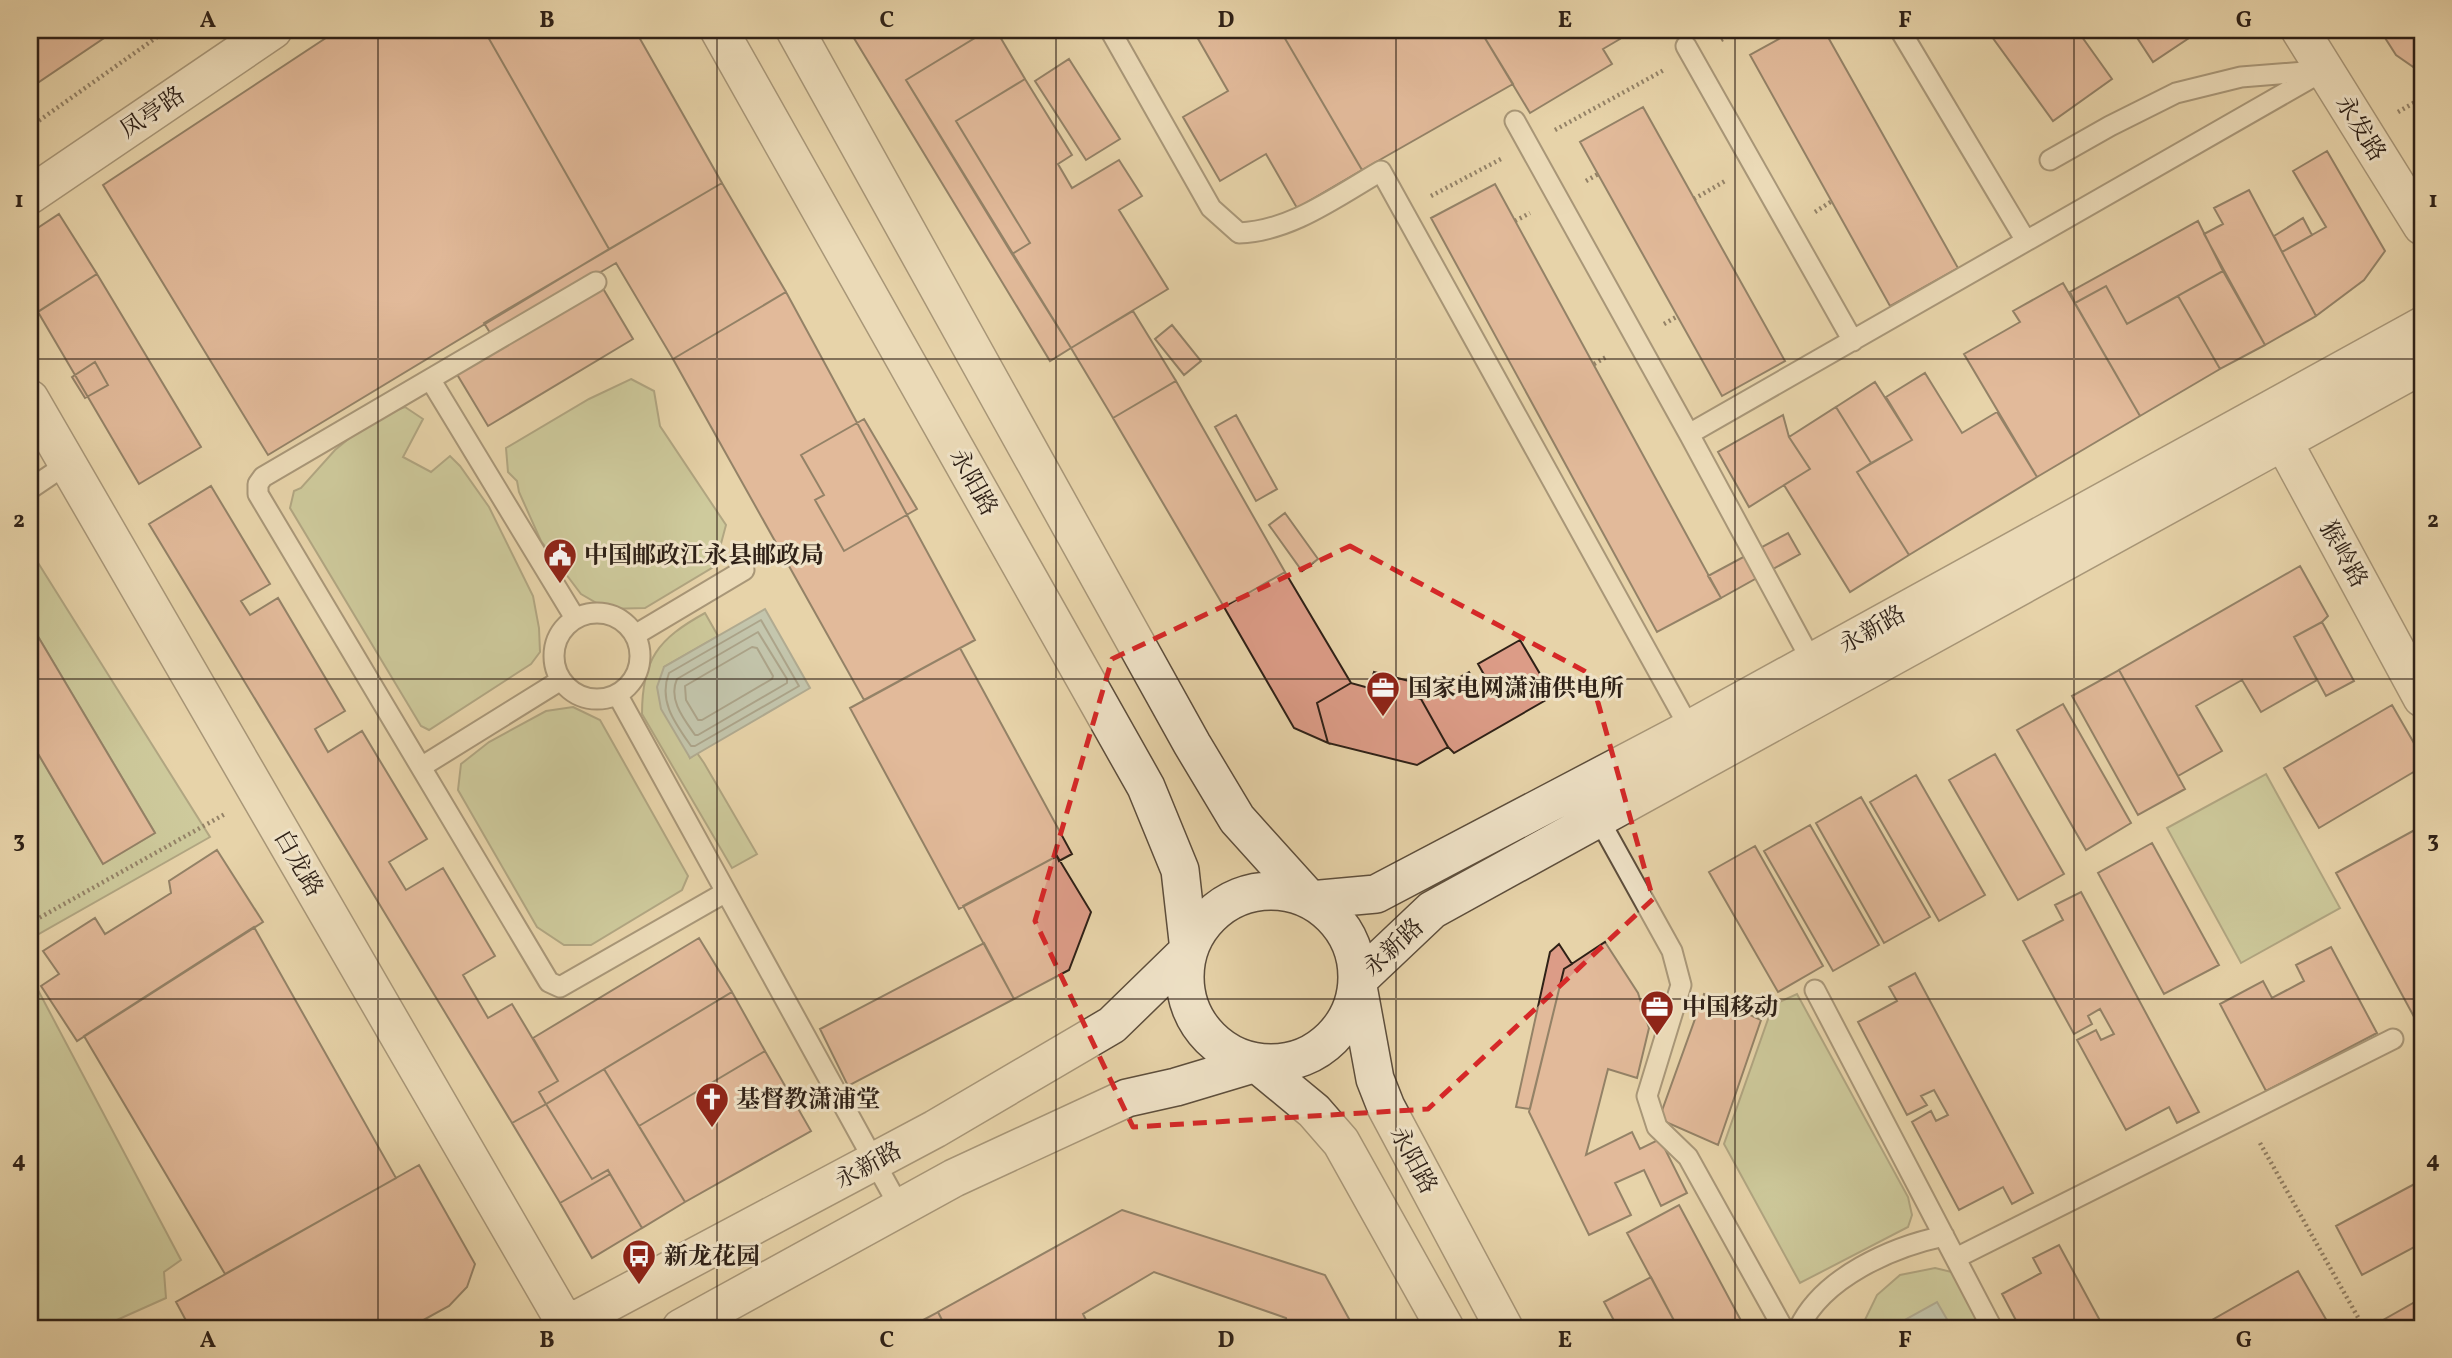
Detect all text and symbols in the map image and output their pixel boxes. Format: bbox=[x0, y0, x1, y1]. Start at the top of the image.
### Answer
text: A bbox=[200, 5, 216, 37]
text: B bbox=[539, 5, 555, 37]
text: C bbox=[880, 5, 894, 37]
text: D bbox=[1218, 5, 1235, 37]
text: E bbox=[1558, 5, 1572, 37]
text: F bbox=[1898, 5, 1912, 37]
text: G bbox=[2236, 5, 2252, 37]
street label: 凤亭路 bbox=[114, 79, 192, 148]
street label: 永发路 bbox=[2326, 90, 2393, 169]
text: 1 bbox=[14, 185, 24, 217]
text: 1 bbox=[2428, 185, 2438, 217]
street label: 永阳路 bbox=[940, 443, 1005, 523]
text: 2 bbox=[13, 505, 25, 537]
text: 2 bbox=[2427, 505, 2439, 537]
street label: 猴岭路 bbox=[2310, 515, 2375, 595]
public building icon: 中国邮政江永县邮政局 bbox=[541, 536, 579, 585]
place label: 中国邮政江永县邮政局 bbox=[584, 540, 824, 574]
street label: 永新路 bbox=[1833, 598, 1913, 663]
office icon: 国家电网潇浦供电所 bbox=[1364, 669, 1402, 718]
place label: 国家电网潇浦供电所 bbox=[1408, 673, 1624, 707]
street label: 白龙路 bbox=[265, 824, 330, 904]
text: 3 bbox=[13, 825, 25, 857]
text: 3 bbox=[2427, 825, 2439, 857]
street label: 永新路 bbox=[1356, 911, 1432, 985]
office icon: 中国移动 bbox=[1638, 988, 1676, 1037]
place label: 中国移动 bbox=[1682, 992, 1778, 1026]
church icon: 基督教潇浦堂 bbox=[693, 1080, 731, 1129]
place label: 基督教潇浦堂 bbox=[736, 1084, 880, 1118]
street label: 永阳路 bbox=[1380, 1121, 1444, 1201]
street label: 永新路 bbox=[829, 1135, 909, 1199]
text: 4 bbox=[12, 1145, 26, 1177]
text: 4 bbox=[2426, 1145, 2440, 1177]
bus stop icon: 新龙花园 bbox=[620, 1237, 658, 1286]
place label: 新龙花园 bbox=[664, 1241, 760, 1275]
text: A bbox=[200, 1325, 216, 1357]
text: B bbox=[539, 1325, 555, 1357]
text: C bbox=[880, 1325, 894, 1357]
text: D bbox=[1218, 1325, 1235, 1357]
text: E bbox=[1558, 1325, 1572, 1357]
text: F bbox=[1898, 1325, 1912, 1357]
text: G bbox=[2236, 1325, 2252, 1357]

